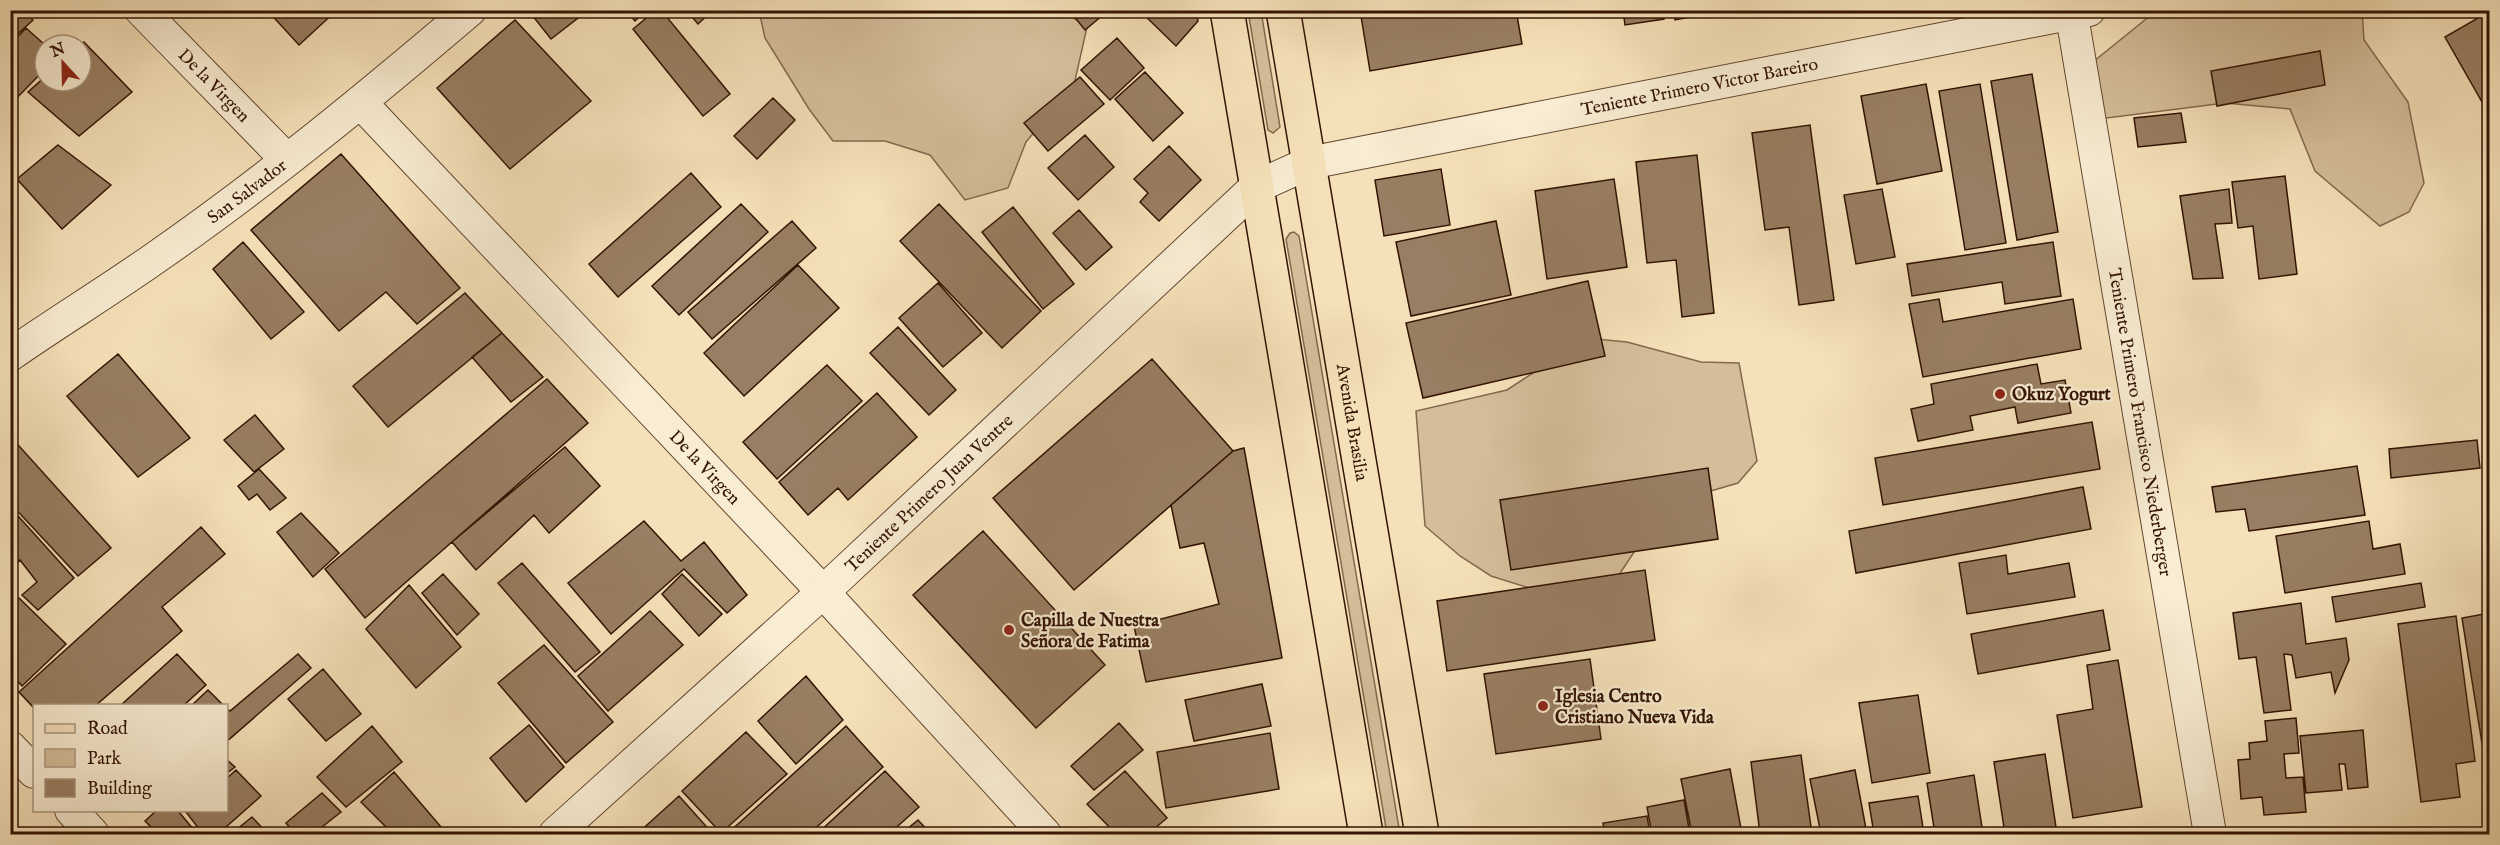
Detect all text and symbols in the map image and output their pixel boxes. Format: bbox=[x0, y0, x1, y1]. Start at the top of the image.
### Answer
north arrow bbox=[33, 33, 93, 93]
text: N bbox=[47, 39, 68, 63]
street label: De la Virgen bbox=[172, 45, 255, 128]
street label: Teniente Primero Victor Bareiro bbox=[1579, 53, 1820, 122]
street label: San Salvador bbox=[203, 155, 292, 230]
street label: Teniente Primero Francisco Niederberger bbox=[2102, 267, 2176, 579]
street label: Avenida Brasilia bbox=[1330, 361, 1372, 483]
place label: Okuz Yogurt bbox=[2012, 384, 2112, 407]
marker: Okuz Yogurt bbox=[1993, 387, 2007, 401]
street label: Teniente Primero Juan Ventre bbox=[841, 410, 1019, 578]
street label: De la Virgen bbox=[663, 426, 745, 511]
place label: Capilla de Nuestra Señora de Fatima bbox=[1021, 610, 1160, 654]
marker: Capilla de Nuestra Señora de Fatima bbox=[1002, 623, 1016, 637]
place label: Iglesia Centro Cristiano Nueva Vida bbox=[1555, 686, 1715, 730]
marker: Iglesia Centro Cristiano Nueva Vida bbox=[1536, 699, 1550, 713]
legend bbox=[33, 704, 228, 812]
text: Road bbox=[87, 718, 128, 741]
text: Park bbox=[87, 748, 122, 771]
text: Building bbox=[87, 778, 152, 801]

